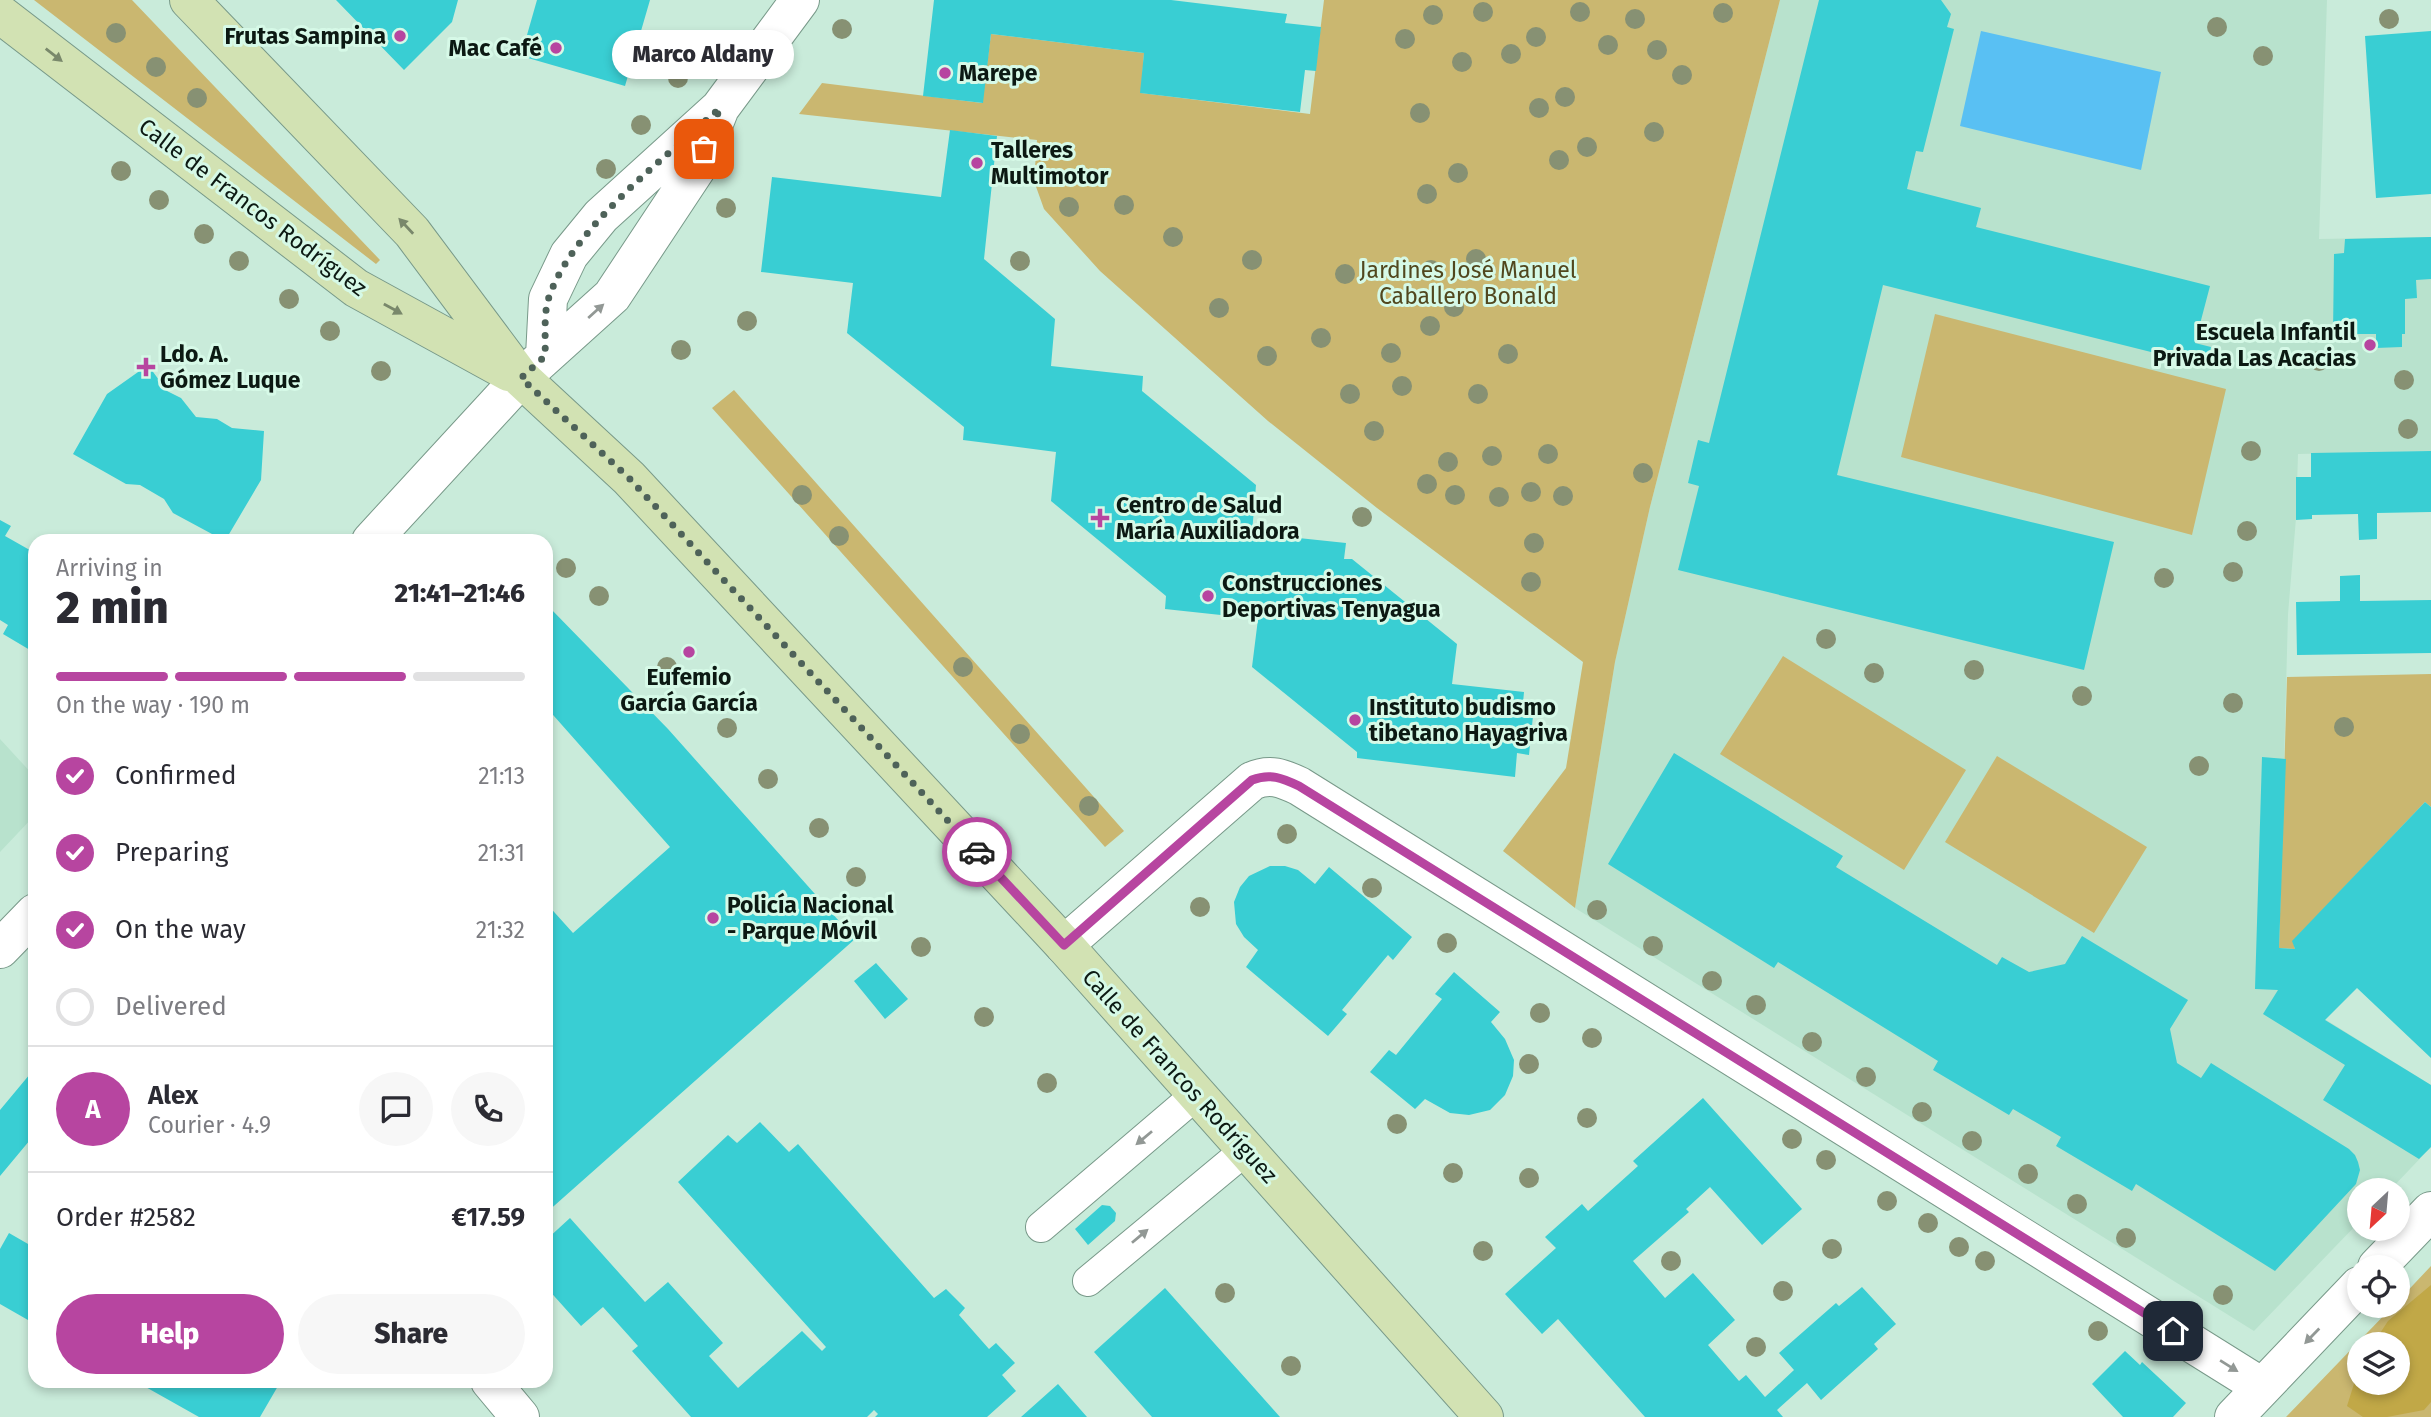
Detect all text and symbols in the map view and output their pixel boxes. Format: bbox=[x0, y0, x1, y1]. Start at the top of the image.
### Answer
place label: Frutas Sampina bbox=[224, 22, 386, 50]
marker: Frutas Sampina bbox=[392, 28, 408, 44]
callout: Marco Aldany bbox=[613, 30, 795, 79]
place label: Mac Café bbox=[449, 34, 542, 62]
marker: Mac Café bbox=[548, 40, 564, 56]
text: Marco Aldany bbox=[633, 40, 773, 68]
one-way arrow bbox=[45, 48, 63, 62]
place label: Marepe bbox=[959, 59, 1038, 87]
marker: Marepe bbox=[937, 65, 953, 81]
street label: Calle de Francos Rodríguez bbox=[133, 112, 373, 302]
pin bbox=[674, 119, 734, 179]
icon: bag bbox=[685, 130, 723, 168]
place label: Talleres Multimotor bbox=[991, 136, 1109, 190]
marker: Talleres Multimotor bbox=[969, 155, 985, 171]
one-way arrow bbox=[398, 218, 414, 235]
park label: Jardines José Manuel Caballero Bonald bbox=[1359, 256, 1577, 310]
one-way arrow bbox=[383, 303, 402, 315]
one-way arrow bbox=[587, 303, 605, 319]
place label: Escuela Infantil Privada Las Acacias bbox=[2153, 318, 2356, 372]
marker: Escuela Infantil Privada Las Acacias bbox=[2362, 337, 2378, 353]
place label: Ldo. A. Gómez Luque bbox=[160, 340, 301, 394]
marker: Ldo. A. Gómez Luque bbox=[138, 359, 154, 375]
place label: Centro de Salud María Auxiliadora bbox=[1116, 491, 1300, 545]
marker: Centro de Salud María Auxiliadora bbox=[1090, 508, 1110, 528]
text: Arriving in bbox=[56, 554, 163, 582]
place label: Construcciones Deportivas Tenyagua bbox=[1222, 569, 1441, 623]
text: 21:41–21:46 bbox=[395, 578, 525, 609]
text: 2 min bbox=[56, 580, 169, 635]
marker: Construcciones Deportivas Tenyagua bbox=[1200, 588, 1216, 604]
marker: Eufemio García García bbox=[681, 644, 697, 660]
place label: Eufemio García García bbox=[620, 663, 758, 717]
text: On the way · 190 m bbox=[56, 691, 250, 719]
place label: Instituto budismo tibetano Hayagriva bbox=[1369, 693, 1568, 747]
marker: Instituto budismo tibetano Hayagriva bbox=[1347, 712, 1363, 728]
icon: check bbox=[56, 757, 94, 795]
text: Confirmed bbox=[115, 760, 236, 791]
text: 21:13 bbox=[478, 762, 525, 790]
courier bbox=[942, 817, 1012, 887]
icon: car bbox=[958, 833, 996, 871]
icon: check bbox=[56, 834, 94, 872]
text: Preparing bbox=[115, 837, 228, 868]
text: 21:31 bbox=[478, 839, 525, 867]
place label: Policía Nacional - Parque Móvil bbox=[727, 891, 894, 945]
marker: Policía Nacional - Parque Móvil bbox=[705, 910, 721, 926]
icon: check bbox=[56, 911, 94, 949]
text: On the way bbox=[115, 914, 246, 945]
text: 21:32 bbox=[476, 916, 525, 944]
street label: Calle de Francos Rodríguez bbox=[1076, 963, 1284, 1189]
text: Delivered bbox=[115, 991, 227, 1022]
button: chat bbox=[359, 1072, 433, 1146]
button: phone bbox=[451, 1072, 525, 1146]
text: Alex bbox=[148, 1080, 198, 1111]
text: A bbox=[85, 1094, 101, 1125]
text: Courier · 4.9 bbox=[148, 1111, 271, 1139]
one-way arrow bbox=[1136, 1130, 1153, 1145]
north arrow bbox=[2347, 1178, 2410, 1241]
map controls bbox=[2347, 1178, 2410, 1395]
text: Order #2582 bbox=[56, 1202, 196, 1233]
text: €17.59 bbox=[452, 1202, 525, 1233]
one-way arrow bbox=[1132, 1229, 1149, 1244]
button: locate bbox=[2347, 1255, 2410, 1318]
button: Help bbox=[56, 1294, 284, 1374]
button: Share bbox=[298, 1294, 525, 1374]
pin bbox=[2143, 1301, 2203, 1361]
icon: home bbox=[2154, 1312, 2192, 1350]
one-way arrow bbox=[2304, 1327, 2320, 1345]
button: layers bbox=[2347, 1332, 2410, 1395]
one-way arrow bbox=[2219, 1360, 2238, 1373]

